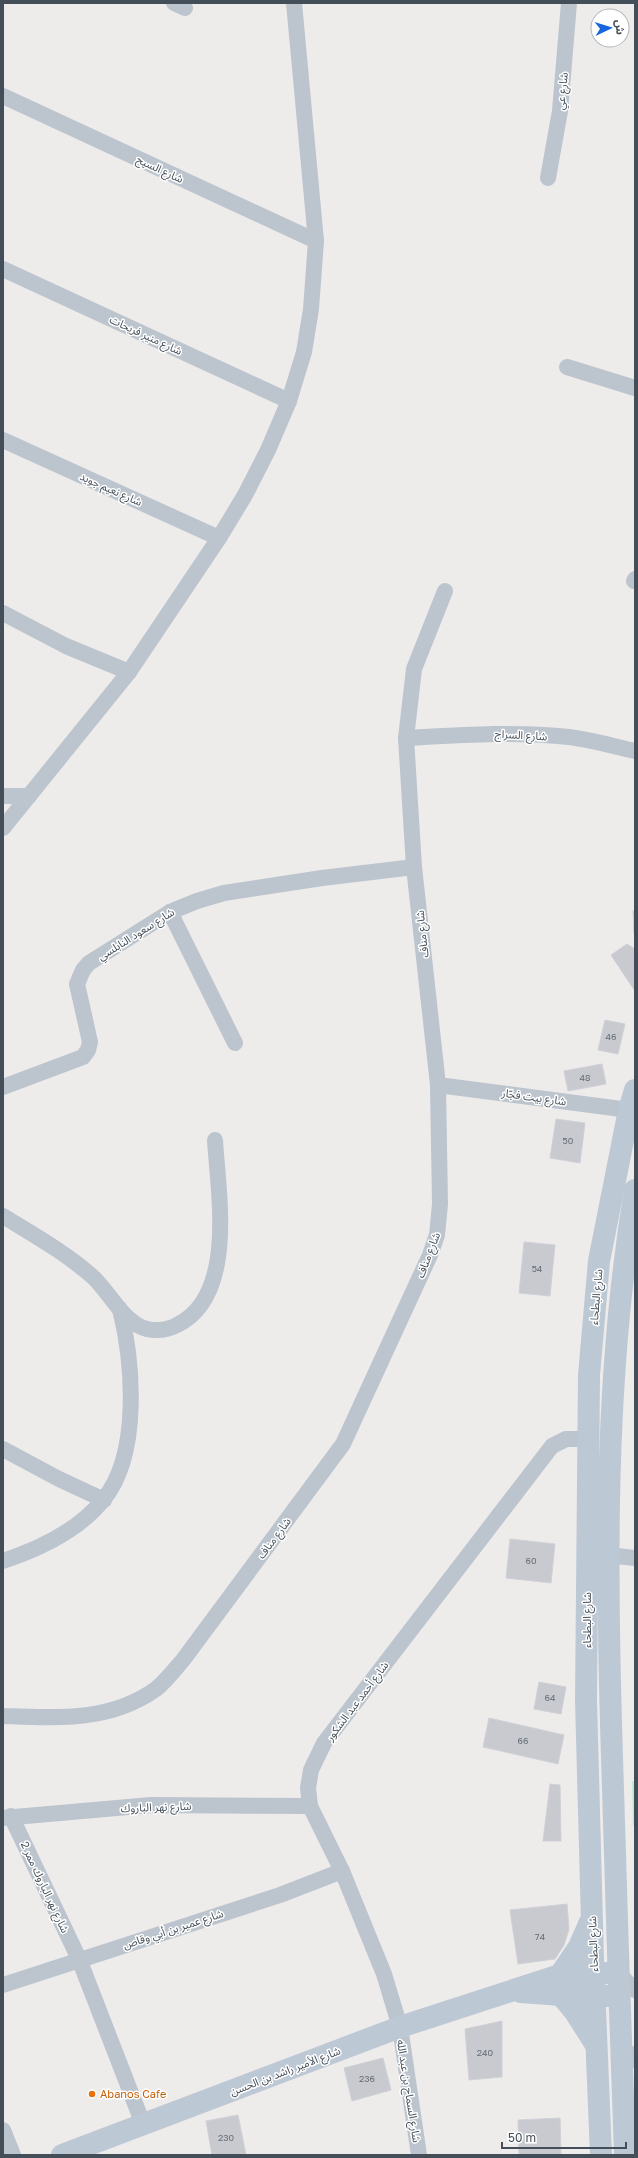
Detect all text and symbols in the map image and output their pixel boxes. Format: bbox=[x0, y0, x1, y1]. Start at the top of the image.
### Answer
north arrow bbox=[590, 8, 630, 48]
text: ش bbox=[612, 19, 627, 35]
street label: شارع عي bbox=[553, 71, 574, 111]
street label: شارع السيح bbox=[134, 152, 186, 187]
street label: شارع منير فريحات bbox=[107, 312, 185, 359]
street label: شارع نعيم جويد bbox=[77, 469, 145, 511]
street label: شارع السراج bbox=[494, 727, 548, 744]
street label: شارع سعود النابلسي bbox=[95, 905, 179, 965]
street label: شارع مناف bbox=[413, 909, 432, 958]
house number: 46 bbox=[606, 1031, 616, 1042]
house number: 48 bbox=[580, 1072, 590, 1083]
street label: شارع بيت فجّار bbox=[500, 1085, 568, 1110]
house number: 50 bbox=[563, 1135, 574, 1146]
street label: شارع مناف bbox=[413, 1230, 444, 1280]
house number: 54 bbox=[532, 1263, 543, 1274]
street label: شارع البطحاء bbox=[587, 1268, 606, 1326]
street label: شارع مناف bbox=[254, 1514, 295, 1562]
house number: 60 bbox=[525, 1555, 537, 1566]
street label: شارع البطحاء bbox=[580, 1592, 595, 1648]
street label: شارع أحمد عبد الشكور bbox=[322, 1658, 392, 1745]
house number: 64 bbox=[545, 1692, 556, 1703]
house number: 66 bbox=[518, 1735, 528, 1746]
street label: شارع نهر الباروك bbox=[120, 1799, 192, 1816]
street label: شارع نهر الباروك ممر 2 bbox=[17, 1839, 72, 1936]
street label: شارع عمير بن أبي وقاص bbox=[121, 1906, 226, 1954]
street label: شارع البطحاء bbox=[585, 1915, 602, 1972]
house number: 74 bbox=[535, 1931, 546, 1942]
street label: شارع السماح بن عبد الله bbox=[393, 2038, 424, 2144]
street label: شارع الأمير راشد بن الحسن bbox=[228, 2043, 343, 2100]
house number: 240 bbox=[477, 2047, 494, 2058]
house number: 236 bbox=[359, 2073, 375, 2084]
place label: Abanos Cafe bbox=[100, 2087, 166, 2100]
marker: Abanos Cafe bbox=[87, 2089, 97, 2099]
scale bar bbox=[502, 2124, 626, 2150]
text: 50 m bbox=[508, 2130, 536, 2145]
house number: 230 bbox=[218, 2132, 234, 2143]

